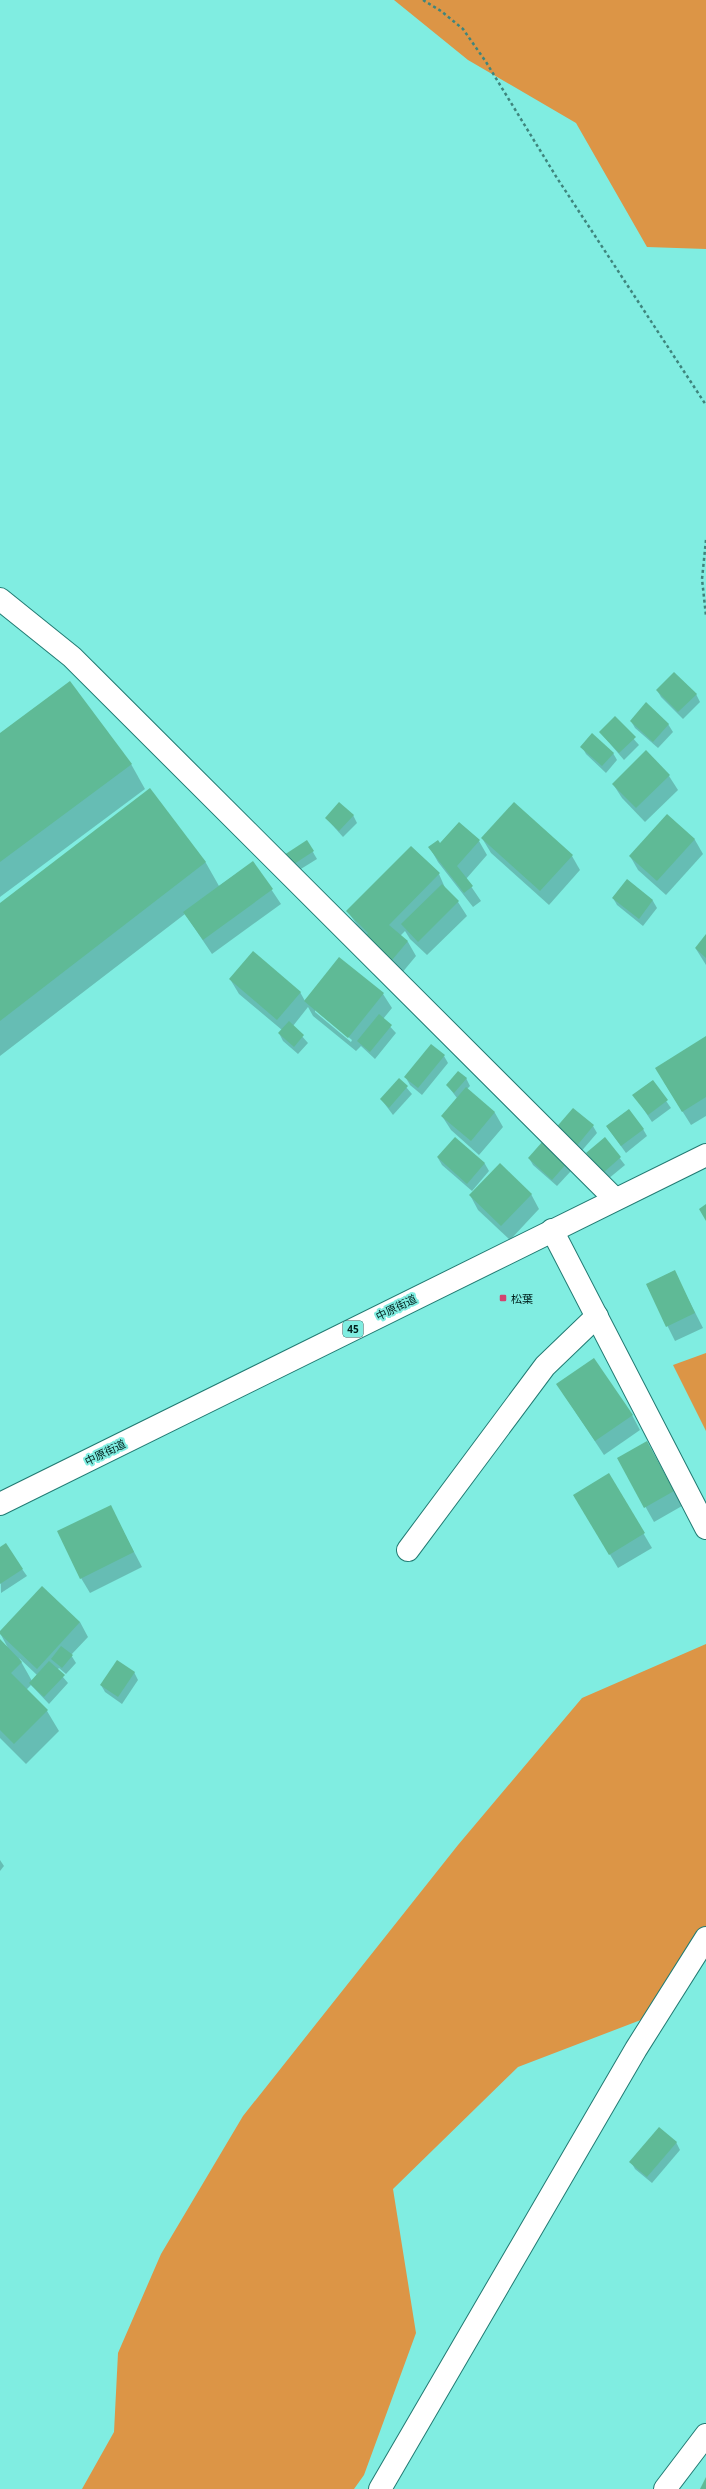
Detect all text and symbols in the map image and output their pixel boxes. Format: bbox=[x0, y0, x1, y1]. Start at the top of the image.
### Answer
street label: 中原街道 bbox=[373, 1291, 419, 1323]
place label: 松葉 bbox=[511, 1291, 533, 1306]
marker: 松葉 bbox=[498, 1293, 508, 1303]
road number: 45 bbox=[343, 1321, 363, 1337]
street label: 中原街道 bbox=[82, 1436, 128, 1468]

